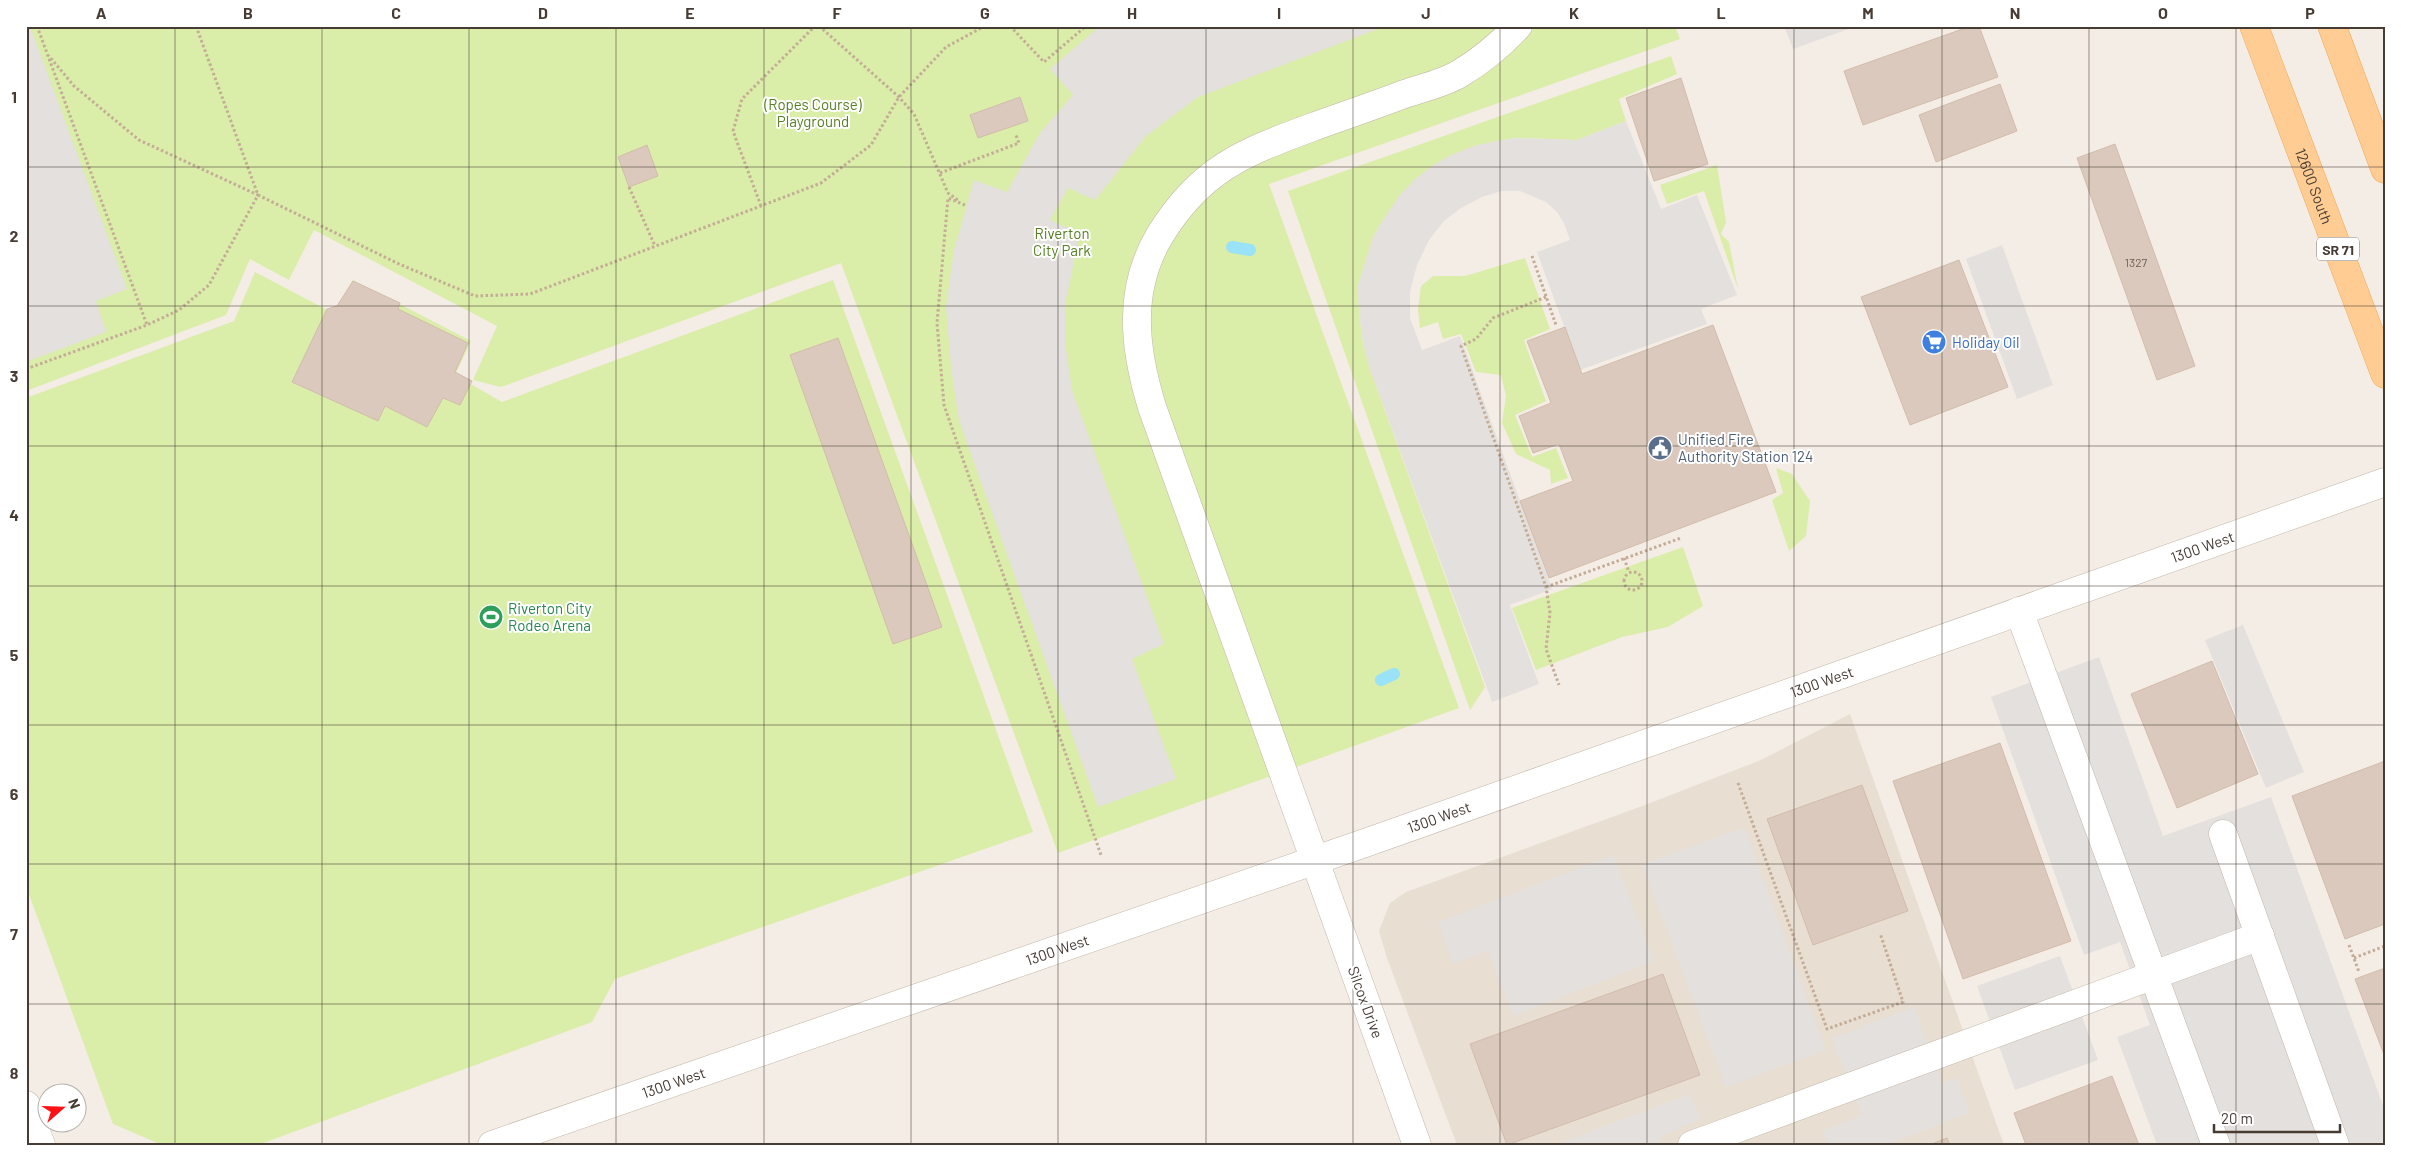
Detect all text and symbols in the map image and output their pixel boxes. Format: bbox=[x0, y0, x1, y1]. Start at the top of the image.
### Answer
text: A bbox=[96, 3, 107, 22]
text: B bbox=[243, 3, 253, 22]
text: C bbox=[391, 3, 401, 22]
text: D bbox=[538, 3, 548, 22]
text: E bbox=[685, 3, 695, 22]
text: F bbox=[833, 3, 842, 22]
text: G bbox=[980, 3, 990, 22]
text: H bbox=[1127, 3, 1137, 22]
text: I bbox=[1277, 3, 1281, 22]
text: J bbox=[1421, 3, 1431, 22]
text: K bbox=[1569, 3, 1579, 22]
text: L bbox=[1716, 3, 1726, 22]
text: M bbox=[1862, 3, 1874, 22]
text: N bbox=[2010, 3, 2020, 22]
text: O bbox=[2158, 3, 2168, 22]
text: P bbox=[2305, 3, 2315, 22]
text: 1 bbox=[11, 87, 17, 106]
park label: (Ropes Course) Playground bbox=[763, 95, 862, 130]
street label: 12600 South bbox=[2292, 146, 2337, 226]
park label: Riverton City Park bbox=[1033, 224, 1091, 259]
text: 2 bbox=[10, 226, 19, 245]
road number: SR 71 bbox=[2317, 238, 2359, 260]
house number: 1327 bbox=[2125, 255, 2148, 269]
supermarket icon: Holiday Oil bbox=[1921, 329, 1947, 355]
place label: Holiday Oil bbox=[1952, 333, 2020, 351]
text: 3 bbox=[10, 366, 18, 385]
place label: Unified Fire Authority Station 124 bbox=[1678, 430, 1813, 465]
public building icon: Unified Fire Authority Station 124 bbox=[1647, 435, 1673, 461]
text: 4 bbox=[9, 505, 19, 524]
street label: 1300 West bbox=[2168, 527, 2236, 566]
place label: Riverton City Rodeo Arena bbox=[508, 599, 591, 634]
sports icon: Riverton City Rodeo Arena bbox=[478, 604, 504, 630]
text: 5 bbox=[10, 645, 19, 664]
street label: 1300 West bbox=[1787, 662, 1856, 701]
text: 6 bbox=[10, 784, 19, 803]
street label: 1300 West bbox=[1405, 797, 1473, 836]
text: 7 bbox=[10, 924, 18, 943]
street label: 1300 West bbox=[1023, 930, 1091, 969]
street label: Silcox Drive bbox=[1345, 964, 1387, 1040]
text: 8 bbox=[10, 1063, 19, 1082]
street label: 1300 West bbox=[639, 1063, 708, 1102]
north arrow bbox=[38, 1084, 88, 1134]
text: N bbox=[65, 1096, 84, 1111]
scale bar bbox=[2214, 1101, 2340, 1133]
text: 20 m bbox=[2221, 1109, 2253, 1127]

